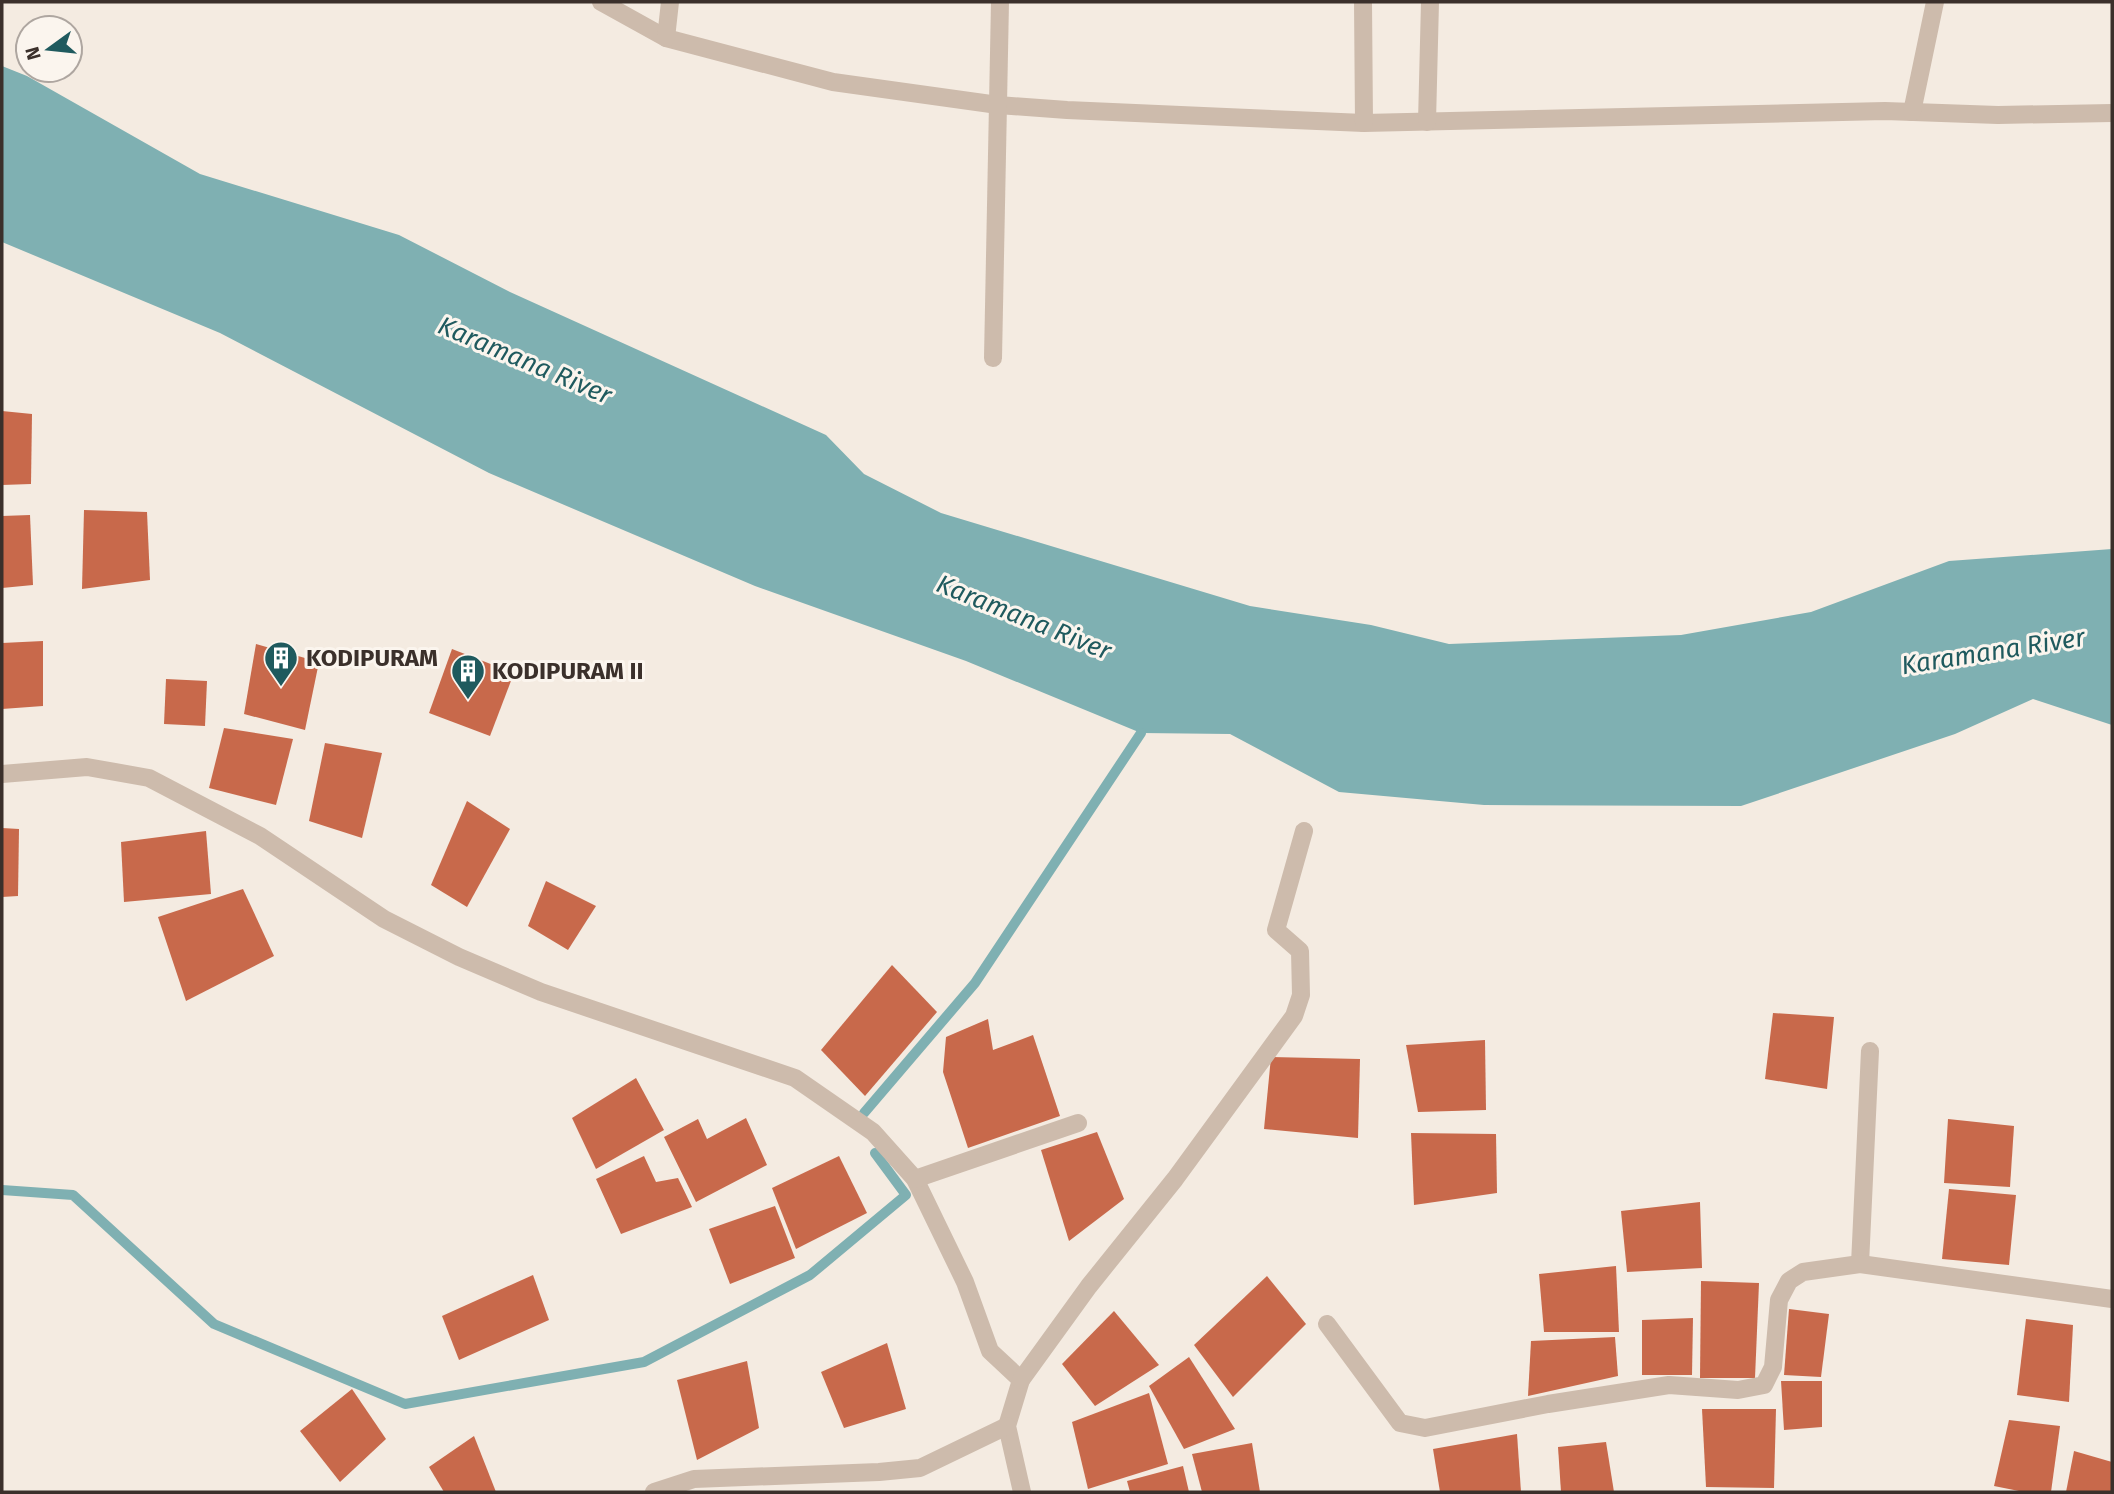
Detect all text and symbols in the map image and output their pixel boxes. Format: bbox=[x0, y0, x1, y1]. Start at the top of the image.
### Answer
north arrow bbox=[14, 14, 84, 84]
text: N bbox=[20, 44, 46, 62]
water label: Karamana River bbox=[433, 310, 617, 411]
water label: Karamana River bbox=[932, 568, 1117, 667]
water label: Karamana River bbox=[1899, 621, 2088, 681]
building icon: KODIPURAM bbox=[262, 639, 300, 688]
place label: KODIPURAM bbox=[306, 644, 438, 672]
building icon: KODIPURAM II bbox=[449, 652, 487, 701]
place label: KODIPURAM II bbox=[492, 657, 644, 685]

